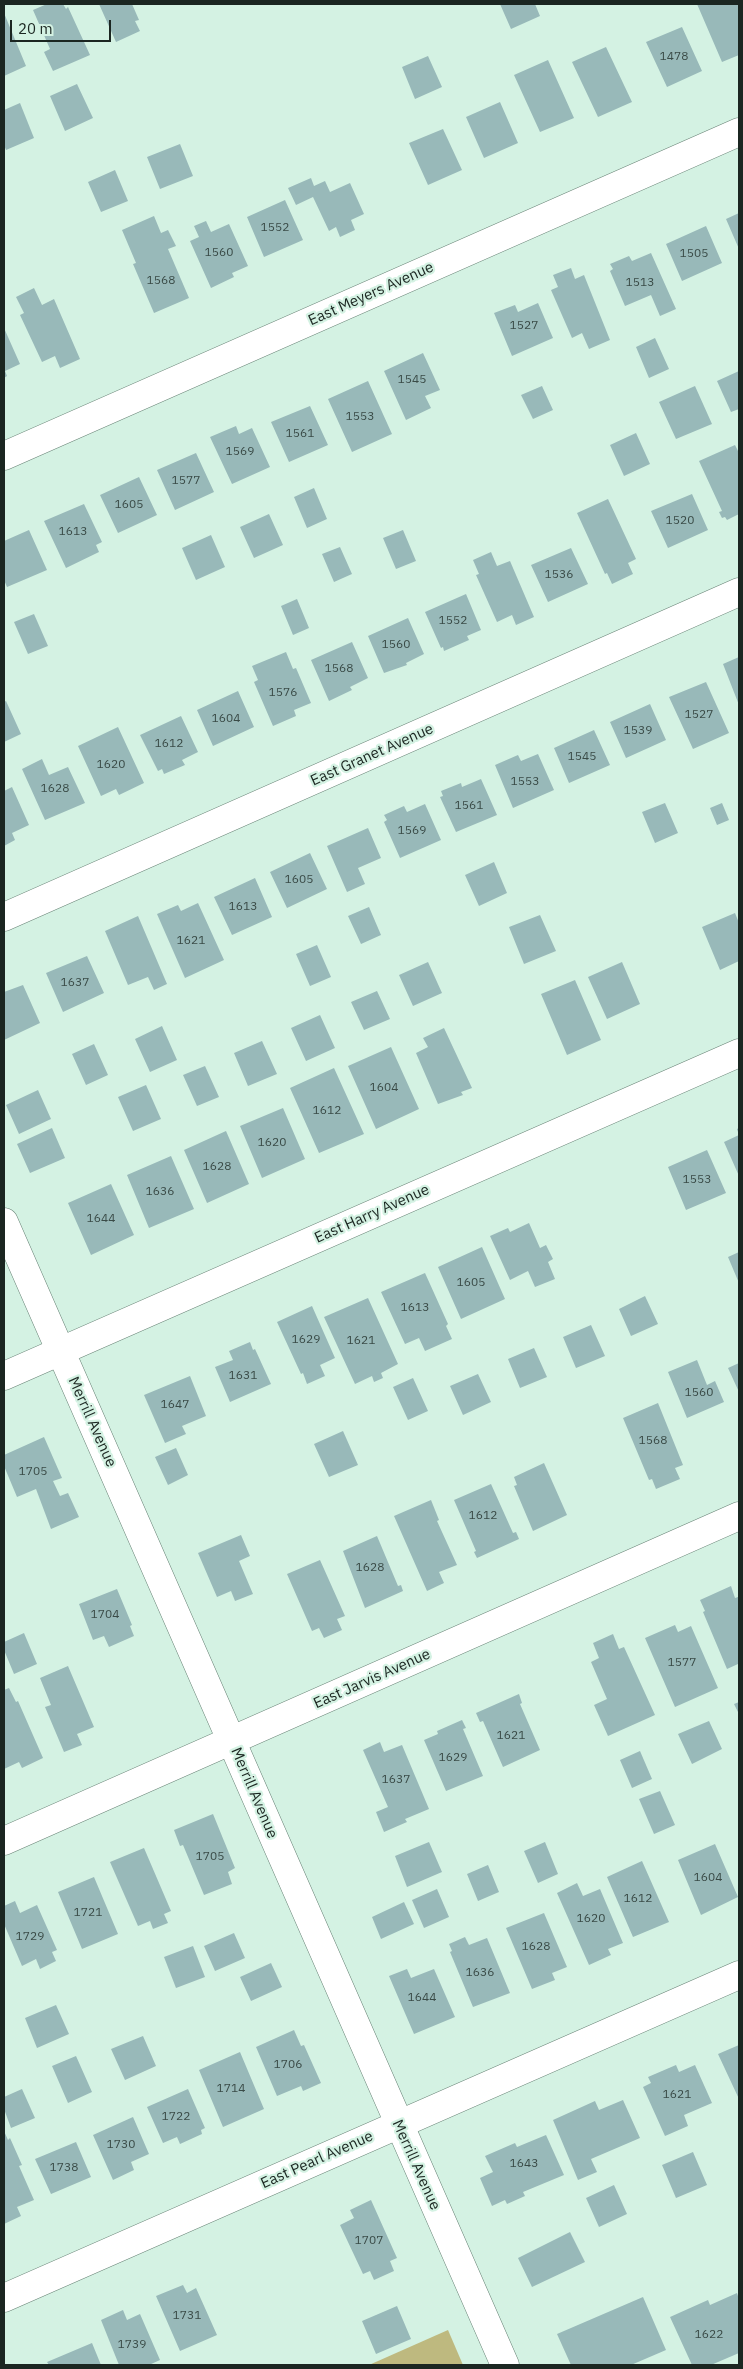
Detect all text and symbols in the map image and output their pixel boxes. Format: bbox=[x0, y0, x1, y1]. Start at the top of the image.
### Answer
scale bar bbox=[12, 10, 114, 42]
text: 20 m bbox=[18, 19, 53, 38]
house number: 1478 bbox=[660, 50, 688, 64]
house number: 1552 bbox=[261, 221, 289, 235]
house number: 1560 bbox=[205, 246, 233, 260]
house number: 1505 bbox=[680, 247, 708, 261]
street label: East Meyers Avenue bbox=[306, 258, 436, 330]
house number: 1568 bbox=[147, 274, 175, 288]
house number: 1513 bbox=[626, 276, 654, 290]
house number: 1527 bbox=[510, 319, 538, 333]
house number: 1545 bbox=[398, 373, 426, 387]
house number: 1553 bbox=[346, 410, 374, 424]
house number: 1561 bbox=[286, 427, 314, 441]
house number: 1569 bbox=[226, 445, 254, 459]
house number: 1577 bbox=[172, 474, 200, 488]
house number: 1605 bbox=[115, 498, 143, 512]
house number: 1520 bbox=[666, 514, 694, 528]
house number: 1613 bbox=[59, 525, 87, 539]
house number: 1536 bbox=[545, 568, 573, 582]
house number: 1552 bbox=[439, 614, 467, 628]
house number: 1560 bbox=[382, 638, 410, 652]
house number: 1568 bbox=[325, 662, 353, 676]
house number: 1576 bbox=[269, 686, 297, 700]
house number: 1527 bbox=[685, 708, 713, 722]
house number: 1604 bbox=[212, 712, 240, 726]
street label: East Granet Avenue bbox=[308, 720, 436, 790]
house number: 1539 bbox=[624, 724, 652, 738]
house number: 1612 bbox=[155, 737, 183, 751]
house number: 1545 bbox=[568, 750, 596, 764]
house number: 1620 bbox=[97, 758, 125, 772]
house number: 1553 bbox=[511, 775, 539, 789]
house number: 1628 bbox=[41, 782, 69, 796]
house number: 1561 bbox=[455, 799, 483, 813]
house number: 1569 bbox=[398, 824, 426, 838]
house number: 1605 bbox=[285, 873, 313, 887]
house number: 1613 bbox=[229, 900, 257, 914]
house number: 1621 bbox=[177, 934, 205, 948]
house number: 1637 bbox=[61, 976, 89, 990]
house number: 1604 bbox=[370, 1081, 398, 1095]
house number: 1612 bbox=[313, 1104, 341, 1118]
house number: 1620 bbox=[258, 1136, 286, 1150]
house number: 1628 bbox=[203, 1160, 231, 1174]
house number: 1553 bbox=[683, 1173, 711, 1187]
street label: East Harry Avenue bbox=[312, 1181, 432, 1247]
house number: 1636 bbox=[146, 1185, 174, 1199]
house number: 1644 bbox=[87, 1212, 115, 1226]
house number: 1605 bbox=[457, 1276, 485, 1290]
house number: 1613 bbox=[401, 1301, 429, 1315]
house number: 1629 bbox=[292, 1333, 320, 1347]
house number: 1621 bbox=[347, 1334, 375, 1348]
house number: 1631 bbox=[229, 1369, 257, 1383]
street label: Merrill Avenue bbox=[64, 1374, 120, 1470]
house number: 1560 bbox=[685, 1386, 713, 1400]
house number: 1647 bbox=[161, 1398, 189, 1412]
house number: 1568 bbox=[639, 1434, 667, 1448]
house number: 1705 bbox=[19, 1465, 47, 1479]
house number: 1612 bbox=[469, 1509, 497, 1523]
house number: 1628 bbox=[356, 1561, 384, 1575]
house number: 1704 bbox=[91, 1608, 119, 1622]
street label: East Jarvis Avenue bbox=[311, 1645, 433, 1713]
house number: 1577 bbox=[668, 1656, 696, 1670]
house number: 1621 bbox=[497, 1729, 525, 1743]
street label: Merrill Avenue bbox=[227, 1745, 281, 1841]
house number: 1629 bbox=[439, 1751, 467, 1765]
house number: 1637 bbox=[382, 1773, 410, 1787]
house number: 1705 bbox=[196, 1850, 224, 1864]
house number: 1604 bbox=[694, 1871, 722, 1885]
house number: 1612 bbox=[624, 1892, 652, 1906]
house number: 1721 bbox=[74, 1906, 102, 1920]
house number: 1620 bbox=[577, 1912, 605, 1926]
house number: 1729 bbox=[16, 1930, 44, 1944]
house number: 1628 bbox=[522, 1940, 550, 1954]
house number: 1636 bbox=[466, 1966, 494, 1980]
house number: 1644 bbox=[408, 1991, 436, 2005]
house number: 1706 bbox=[274, 2058, 302, 2072]
house number: 1714 bbox=[217, 2082, 245, 2096]
house number: 1621 bbox=[663, 2088, 691, 2102]
house number: 1722 bbox=[162, 2110, 190, 2124]
street label: Merrill Avenue bbox=[388, 2117, 444, 2213]
street label: East Pearl Avenue bbox=[258, 2127, 376, 2193]
house number: 1730 bbox=[107, 2138, 135, 2152]
house number: 1643 bbox=[510, 2157, 538, 2171]
house number: 1738 bbox=[50, 2161, 78, 2175]
house number: 1707 bbox=[355, 2234, 383, 2248]
house number: 1731 bbox=[173, 2309, 201, 2323]
house number: 1622 bbox=[695, 2328, 723, 2342]
house number: 1739 bbox=[118, 2338, 146, 2352]

